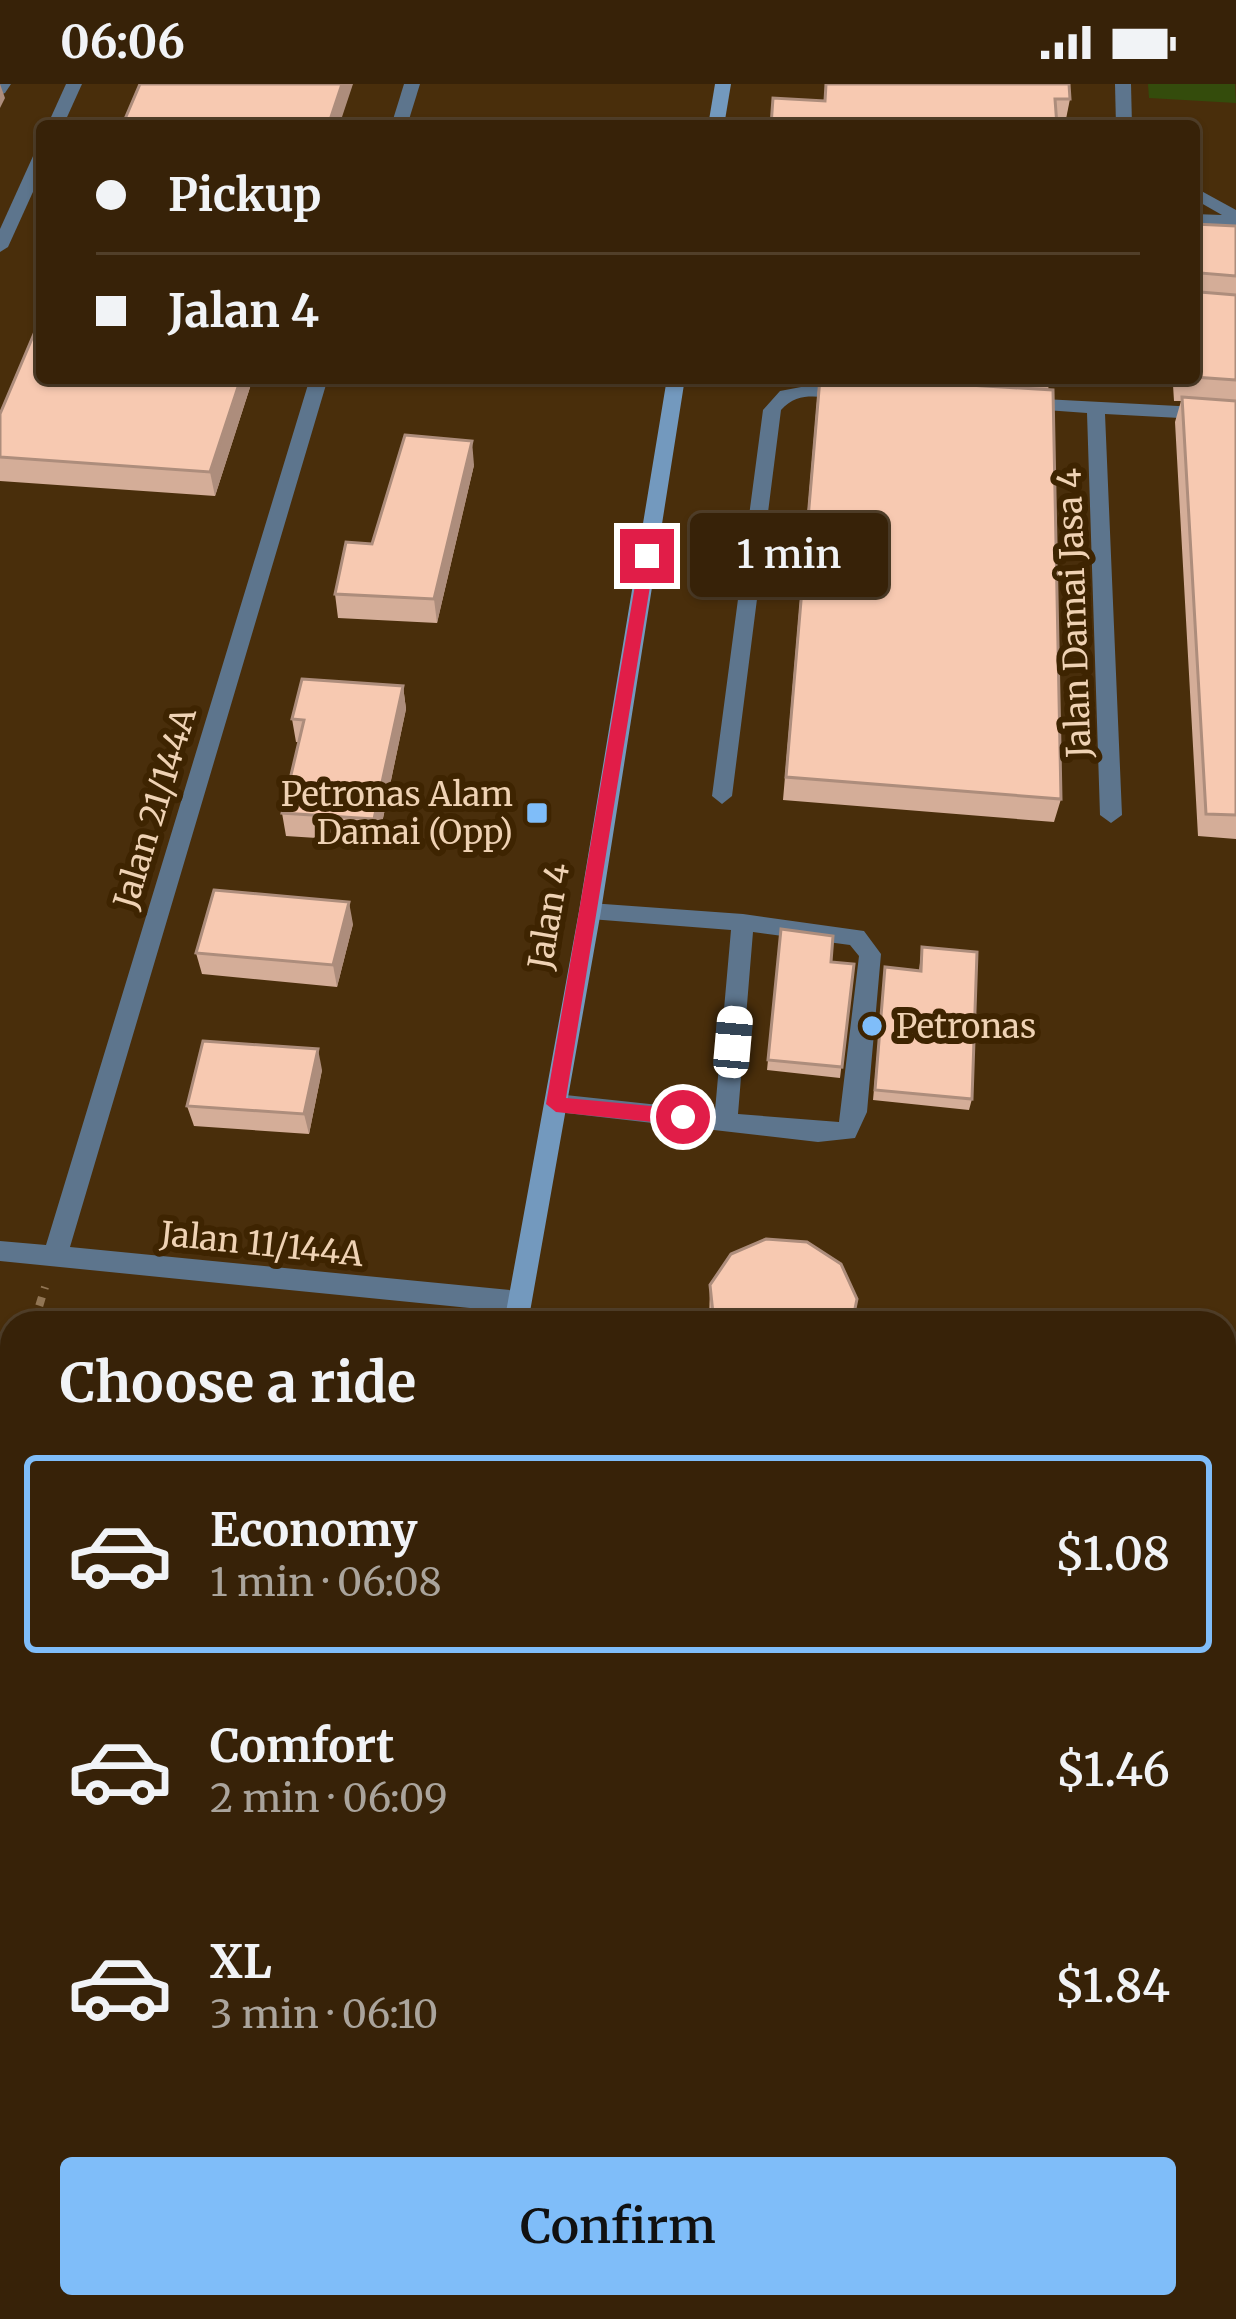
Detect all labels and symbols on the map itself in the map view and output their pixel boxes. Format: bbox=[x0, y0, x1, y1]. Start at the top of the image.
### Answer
street label: Jalan Damai Jasa 4 bbox=[1048, 467, 1100, 760]
callout: 1 min bbox=[689, 514, 887, 598]
route end bbox=[620, 529, 674, 583]
street label: Jalan 21/144A bbox=[105, 702, 205, 914]
place label: Petronas Alam Damai (Opp) bbox=[281, 774, 513, 853]
marker: Petronas Alam Damai (Opp) bbox=[524, 800, 550, 826]
street label: Jalan 4 bbox=[519, 860, 578, 973]
car bbox=[712, 1005, 754, 1079]
place label: Petronas bbox=[896, 1006, 1036, 1047]
marker: Petronas bbox=[859, 1013, 885, 1039]
route start bbox=[656, 1090, 710, 1144]
street label: Jalan 11/144A bbox=[158, 1213, 366, 1275]

